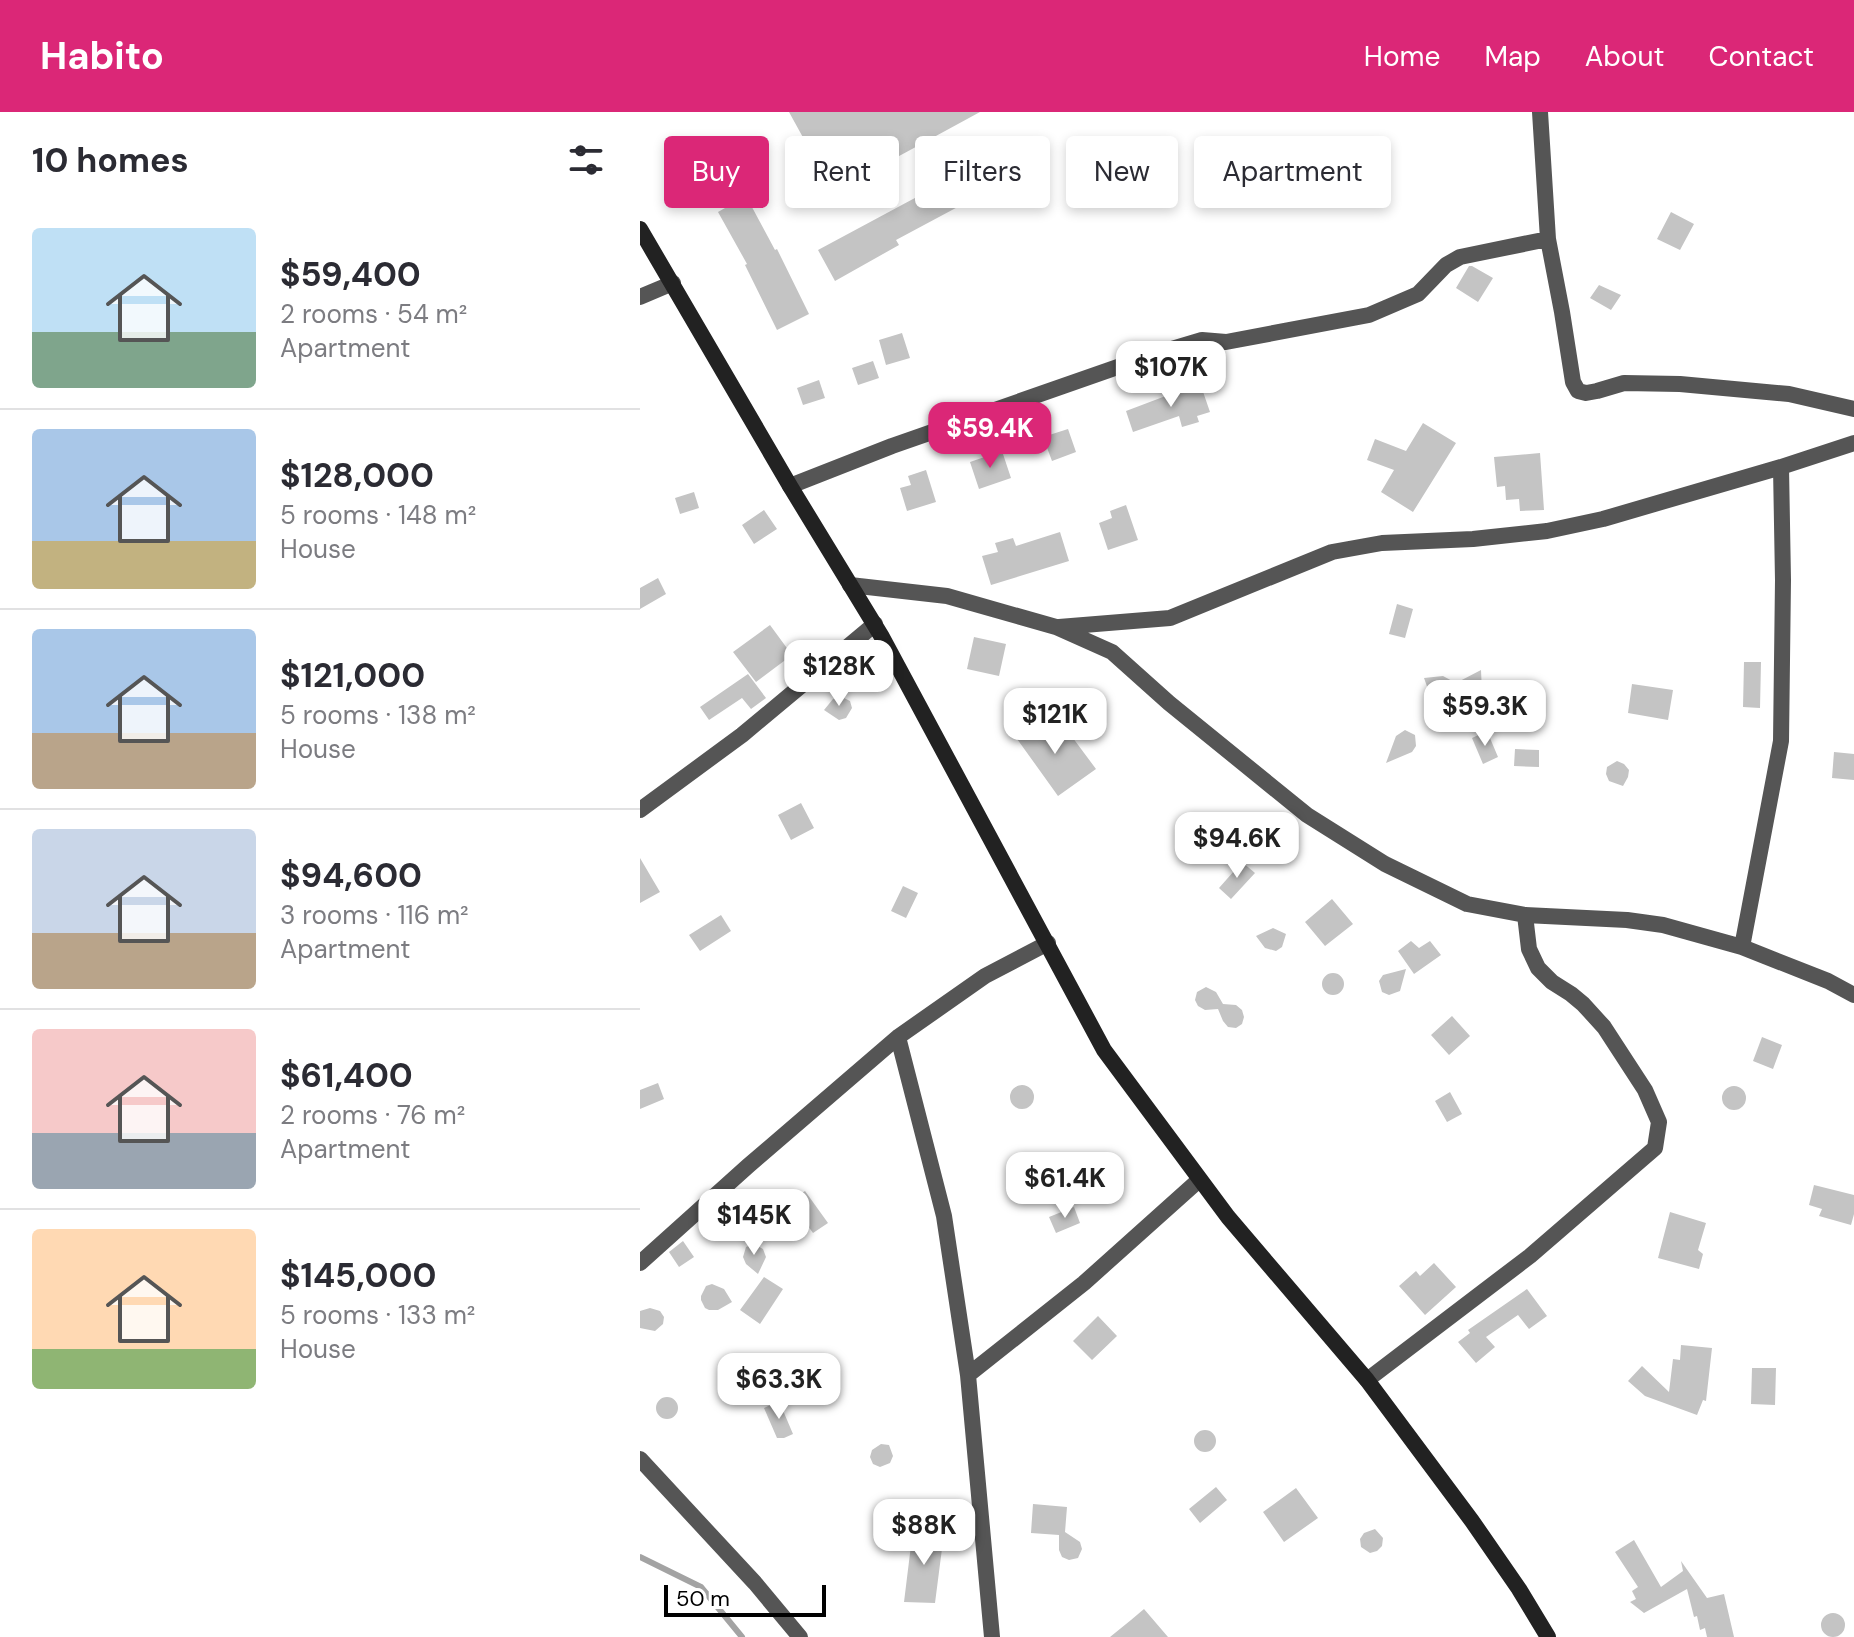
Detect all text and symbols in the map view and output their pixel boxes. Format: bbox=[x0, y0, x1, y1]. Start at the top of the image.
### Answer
text: Habito bbox=[40, 31, 164, 81]
text: Home bbox=[1364, 38, 1440, 75]
text: Map bbox=[1484, 38, 1541, 75]
text: About bbox=[1585, 38, 1664, 75]
text: Contact bbox=[1708, 38, 1814, 75]
chip: Buy bbox=[664, 136, 769, 208]
chip: Rent bbox=[785, 136, 899, 208]
chip: Filters bbox=[915, 136, 1050, 208]
chip: New bbox=[1066, 136, 1178, 208]
chip: Apartment bbox=[1194, 136, 1391, 208]
text: 10 homes bbox=[32, 138, 189, 183]
icon: filters bbox=[564, 138, 608, 182]
text: $59,400 bbox=[280, 252, 421, 297]
icon: home bbox=[96, 260, 192, 356]
text: 2 rooms · 54 m² bbox=[280, 297, 467, 331]
text: Apartment bbox=[280, 331, 411, 365]
pin: $107K bbox=[1115, 341, 1227, 409]
text: $107K bbox=[1134, 350, 1208, 384]
pin: $59.4K bbox=[925, 402, 1055, 470]
text: $59.4K bbox=[946, 411, 1034, 445]
text: $128,000 bbox=[280, 453, 434, 498]
icon: home bbox=[96, 461, 192, 557]
text: 5 rooms · 148 m² bbox=[280, 498, 476, 532]
text: House bbox=[280, 532, 356, 566]
pin: $128K bbox=[783, 640, 895, 708]
text: $128K bbox=[802, 649, 876, 683]
text: $121,000 bbox=[280, 653, 425, 698]
icon: home bbox=[96, 661, 192, 757]
pin: $59.3K bbox=[1420, 680, 1550, 748]
pin: $121K bbox=[999, 688, 1111, 756]
text: $59.3K bbox=[1442, 689, 1528, 723]
text: $121K bbox=[1022, 697, 1088, 731]
text: 5 rooms · 138 m² bbox=[280, 698, 476, 732]
text: House bbox=[280, 732, 356, 766]
pin: $94.6K bbox=[1172, 812, 1302, 880]
text: $94.6K bbox=[1193, 821, 1281, 855]
text: $94,600 bbox=[280, 853, 422, 898]
icon: home bbox=[96, 861, 192, 957]
text: 3 rooms · 116 m² bbox=[280, 898, 469, 932]
text: Apartment bbox=[280, 932, 411, 966]
text: $61,400 bbox=[280, 1053, 413, 1098]
icon: home bbox=[96, 1061, 192, 1157]
text: 2 rooms · 76 m² bbox=[280, 1098, 465, 1132]
text: Apartment bbox=[280, 1132, 411, 1166]
pin: $61.4K bbox=[1000, 1152, 1130, 1220]
text: $61.4K bbox=[1024, 1161, 1106, 1195]
pin: $145K bbox=[698, 1189, 810, 1257]
text: $145K bbox=[716, 1198, 792, 1232]
text: $145,000 bbox=[280, 1253, 436, 1298]
icon: home bbox=[96, 1261, 192, 1357]
text: 5 rooms · 133 m² bbox=[280, 1298, 475, 1332]
text: House bbox=[280, 1332, 356, 1366]
pin: $63.3K bbox=[714, 1353, 844, 1421]
text: $63.3K bbox=[735, 1362, 823, 1396]
pin: $88K bbox=[877, 1499, 971, 1567]
text: $88K bbox=[891, 1508, 957, 1542]
scale bar bbox=[664, 1581, 826, 1617]
text: 50 m bbox=[676, 1584, 730, 1613]

